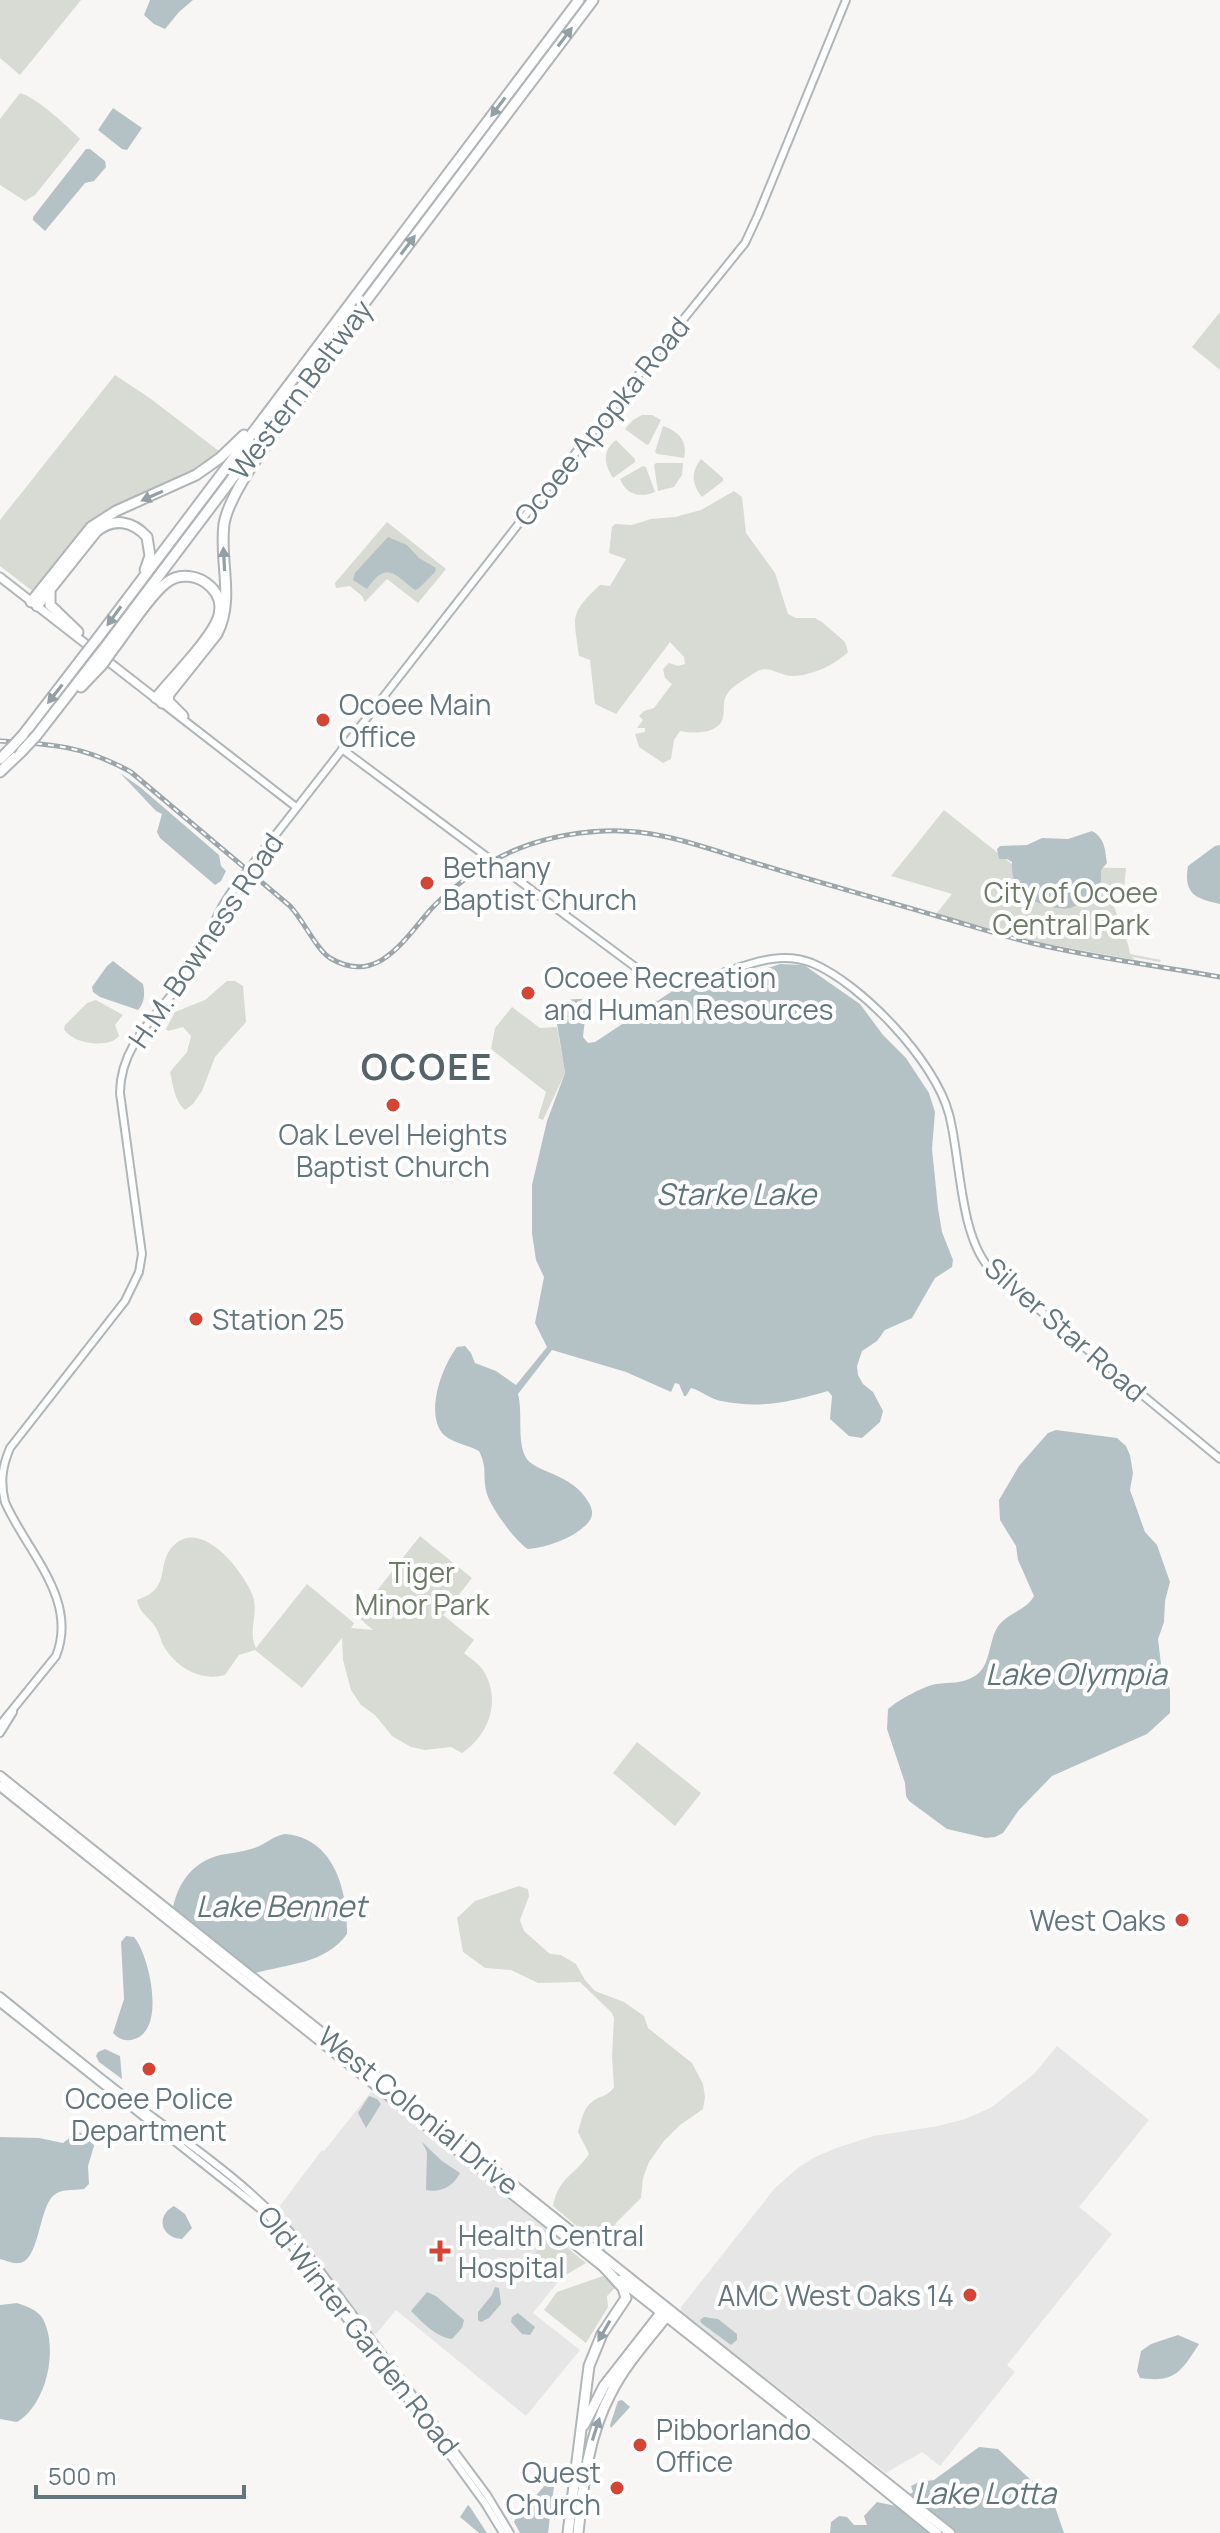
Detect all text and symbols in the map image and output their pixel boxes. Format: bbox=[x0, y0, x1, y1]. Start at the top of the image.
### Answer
one-way arrow bbox=[556, 27, 572, 48]
one-way arrow bbox=[491, 97, 507, 117]
one-way arrow bbox=[400, 235, 416, 255]
street label: Western Beltway bbox=[220, 291, 380, 487]
street label: Ocoee Apopka Road bbox=[505, 308, 697, 534]
one-way arrow bbox=[140, 489, 164, 503]
one-way arrow bbox=[217, 546, 230, 571]
one-way arrow bbox=[106, 606, 122, 627]
one-way arrow bbox=[47, 684, 63, 704]
place label: Ocoee Main Office bbox=[339, 685, 492, 755]
marker: Ocoee Main Office bbox=[314, 711, 332, 729]
street label: H.M. Bowness Road bbox=[119, 825, 291, 1055]
place label: Bethany Baptist Church bbox=[443, 848, 637, 918]
park label: City of Ocoee Central Park bbox=[984, 873, 1158, 943]
marker: Bethany Baptist Church bbox=[418, 874, 436, 892]
place label: Ocoee Recreation and Human Resources bbox=[544, 958, 833, 1028]
marker: Ocoee Recreation and Human Resources bbox=[519, 984, 537, 1002]
district label: OCOEE bbox=[361, 1042, 493, 1091]
marker: Oak Level Heights Baptist Church bbox=[384, 1096, 402, 1114]
place label: Oak Level Heights Baptist Church bbox=[279, 1115, 507, 1185]
water label: Starke Lake bbox=[656, 1173, 818, 1214]
street label: Silver Star Road bbox=[977, 1248, 1155, 1410]
place label: Station 25 bbox=[212, 1300, 345, 1338]
marker: Station 25 bbox=[187, 1310, 205, 1328]
park label: Tiger Minor Park bbox=[355, 1553, 490, 1623]
water label: Lake Olympia bbox=[985, 1653, 1168, 1694]
water label: Lake Bennet bbox=[196, 1885, 369, 1926]
place label: West Oaks bbox=[1029, 1901, 1166, 1939]
marker: West Oaks bbox=[1173, 1911, 1191, 1929]
street label: West Colonial Drive bbox=[311, 2017, 527, 2203]
marker: Ocoee Police Department bbox=[140, 2060, 158, 2078]
place label: Ocoee Police Department bbox=[65, 2079, 233, 2149]
street label: Old Winter Garden Road bbox=[250, 2197, 468, 2463]
place label: Health Central Hospital bbox=[458, 2216, 644, 2286]
marker: Health Central Hospital bbox=[429, 2240, 451, 2262]
place label: AMC West Oaks 14 bbox=[718, 2276, 954, 2314]
marker: AMC West Oaks 14 bbox=[961, 2286, 979, 2304]
one-way arrow bbox=[597, 2320, 611, 2342]
place label: Pibborlando Office bbox=[656, 2410, 811, 2480]
one-way arrow bbox=[590, 2417, 603, 2441]
marker: Pibborlando Office bbox=[631, 2436, 649, 2454]
scale bar bbox=[36, 2449, 244, 2499]
place label: Quest Church bbox=[506, 2453, 601, 2523]
text: 500 m bbox=[48, 2459, 116, 2492]
water label: Lake Lotta bbox=[914, 2472, 1057, 2513]
marker: Quest Church bbox=[608, 2479, 626, 2497]

